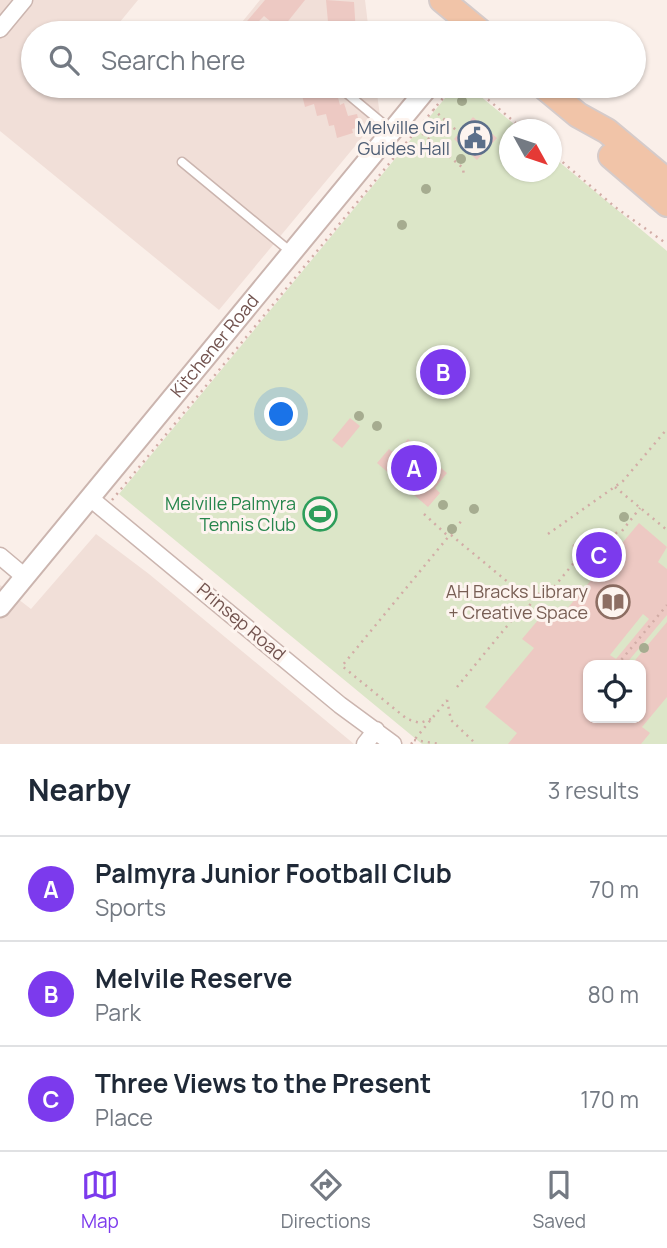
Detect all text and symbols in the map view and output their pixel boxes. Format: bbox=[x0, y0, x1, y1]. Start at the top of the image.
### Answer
search box bbox=[21, 21, 646, 98]
icon: search bbox=[45, 41, 83, 79]
text: Search here bbox=[101, 42, 246, 78]
place label: Melville Girl Guides Hall bbox=[357, 115, 450, 160]
public building icon: Melville Girl Guides Hall bbox=[456, 119, 494, 157]
north arrow bbox=[499, 119, 562, 182]
street label: Kitchener Road bbox=[165, 289, 264, 402]
pin: B bbox=[420, 346, 466, 398]
your location bbox=[264, 397, 298, 431]
pin: A bbox=[391, 442, 437, 494]
place label: Melville Palmyra Tennis Club bbox=[165, 491, 296, 536]
sports icon: Melville Palmyra Tennis Club bbox=[301, 495, 339, 533]
pin: C bbox=[576, 529, 622, 581]
street label: Prinsep Road bbox=[192, 577, 291, 665]
place label: AH Bracks Library + Creative Space bbox=[446, 579, 588, 624]
library icon: AH Bracks Library + Creative Space bbox=[594, 583, 632, 621]
map controls bbox=[583, 660, 646, 723]
button: locate bbox=[583, 660, 646, 723]
text: Nearby bbox=[28, 769, 131, 810]
text: 3 results bbox=[548, 774, 639, 806]
text: Palmyra Junior Football Club bbox=[95, 855, 452, 891]
text: A bbox=[43, 873, 59, 905]
text: 70 m bbox=[589, 873, 639, 905]
text: Sports bbox=[95, 891, 166, 923]
text: Melvile Reserve bbox=[95, 960, 292, 996]
text: B bbox=[44, 978, 58, 1010]
text: 80 m bbox=[588, 978, 639, 1010]
text: Park bbox=[95, 996, 141, 1028]
text: Three Views to the Present bbox=[95, 1065, 431, 1101]
text: C bbox=[43, 1083, 60, 1115]
text: 170 m bbox=[580, 1083, 639, 1115]
text: Place bbox=[95, 1101, 153, 1133]
tab: Map bbox=[81, 1166, 119, 1234]
tab: Directions bbox=[281, 1166, 371, 1234]
tab: Saved bbox=[533, 1166, 586, 1234]

